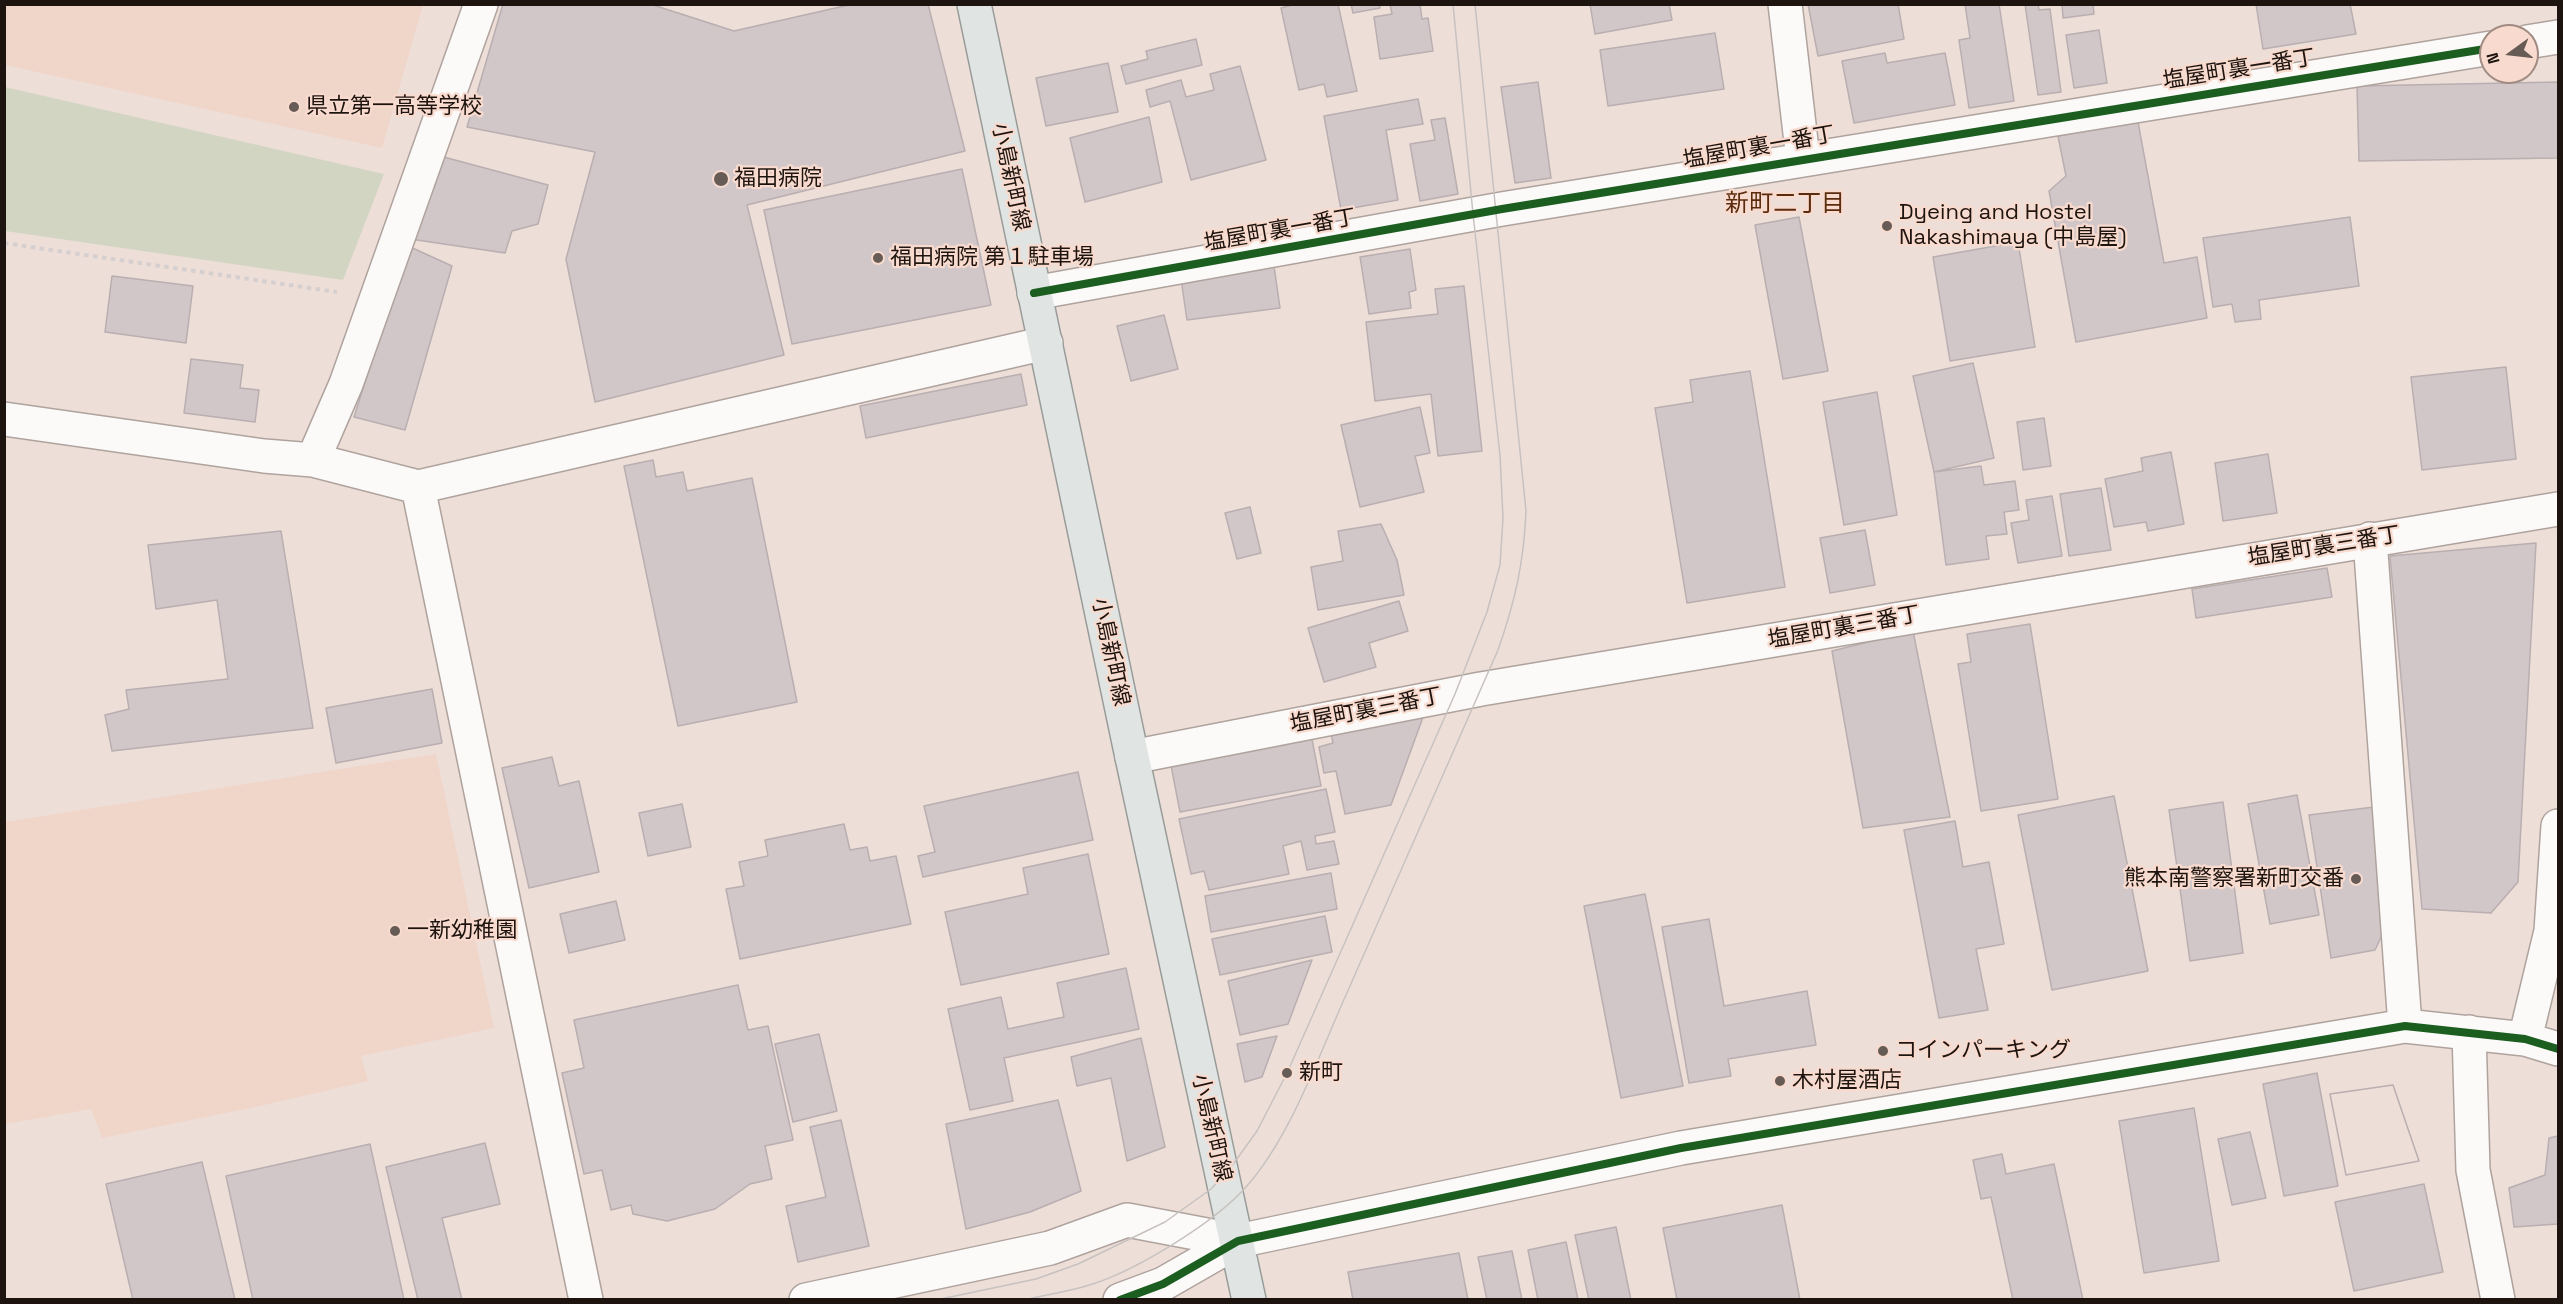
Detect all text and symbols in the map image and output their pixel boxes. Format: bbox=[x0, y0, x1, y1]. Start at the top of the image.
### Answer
north arrow bbox=[2479, 24, 2539, 84]
street label: 塩屋町裏一番丁 bbox=[2161, 45, 2317, 95]
text: N bbox=[2482, 50, 2505, 66]
place label: 県立第一高等学校 bbox=[306, 94, 482, 120]
marker: 県立第一高等学校 bbox=[287, 100, 301, 114]
street label: 小島新町線 bbox=[986, 120, 1034, 234]
street label: 塩屋町裏一番丁 bbox=[1681, 122, 1837, 174]
place label: 福田病院 bbox=[734, 166, 822, 192]
marker: 福田病院 bbox=[712, 170, 730, 188]
district label: 新町二丁目 bbox=[1725, 190, 1845, 218]
place label: Dyeing and Hostel Nakashimaya (中島屋) bbox=[1899, 200, 2127, 252]
street label: 塩屋町裏一番丁 bbox=[1202, 205, 1358, 257]
marker: Dyeing and Hostel Nakashimaya (中島屋) bbox=[1880, 219, 1894, 233]
place label: 福田病院 第１駐車場 bbox=[890, 245, 1094, 271]
marker: 福田病院 第１駐車場 bbox=[871, 251, 885, 265]
street label: 塩屋町裏三番丁 bbox=[2246, 522, 2402, 572]
street label: 小島新町線 bbox=[1086, 595, 1134, 709]
street label: 塩屋町裏三番丁 bbox=[1766, 602, 1922, 654]
street label: 塩屋町裏三番丁 bbox=[1288, 683, 1444, 739]
place label: 熊本南警察署新町交番 bbox=[2124, 866, 2344, 892]
marker: 熊本南警察署新町交番 bbox=[2349, 872, 2363, 886]
place label: 一新幼稚園 bbox=[407, 918, 517, 944]
marker: 一新幼稚園 bbox=[388, 924, 402, 938]
place label: コインパーキング bbox=[1895, 1038, 2071, 1064]
marker: コインパーキング bbox=[1876, 1044, 1890, 1058]
place label: 新町 bbox=[1299, 1060, 1343, 1086]
marker: 新町 bbox=[1280, 1066, 1294, 1080]
place label: 木村屋酒店 bbox=[1792, 1068, 1902, 1094]
street label: 小島新町線 bbox=[1186, 1071, 1236, 1185]
marker: 木村屋酒店 bbox=[1773, 1074, 1787, 1088]

